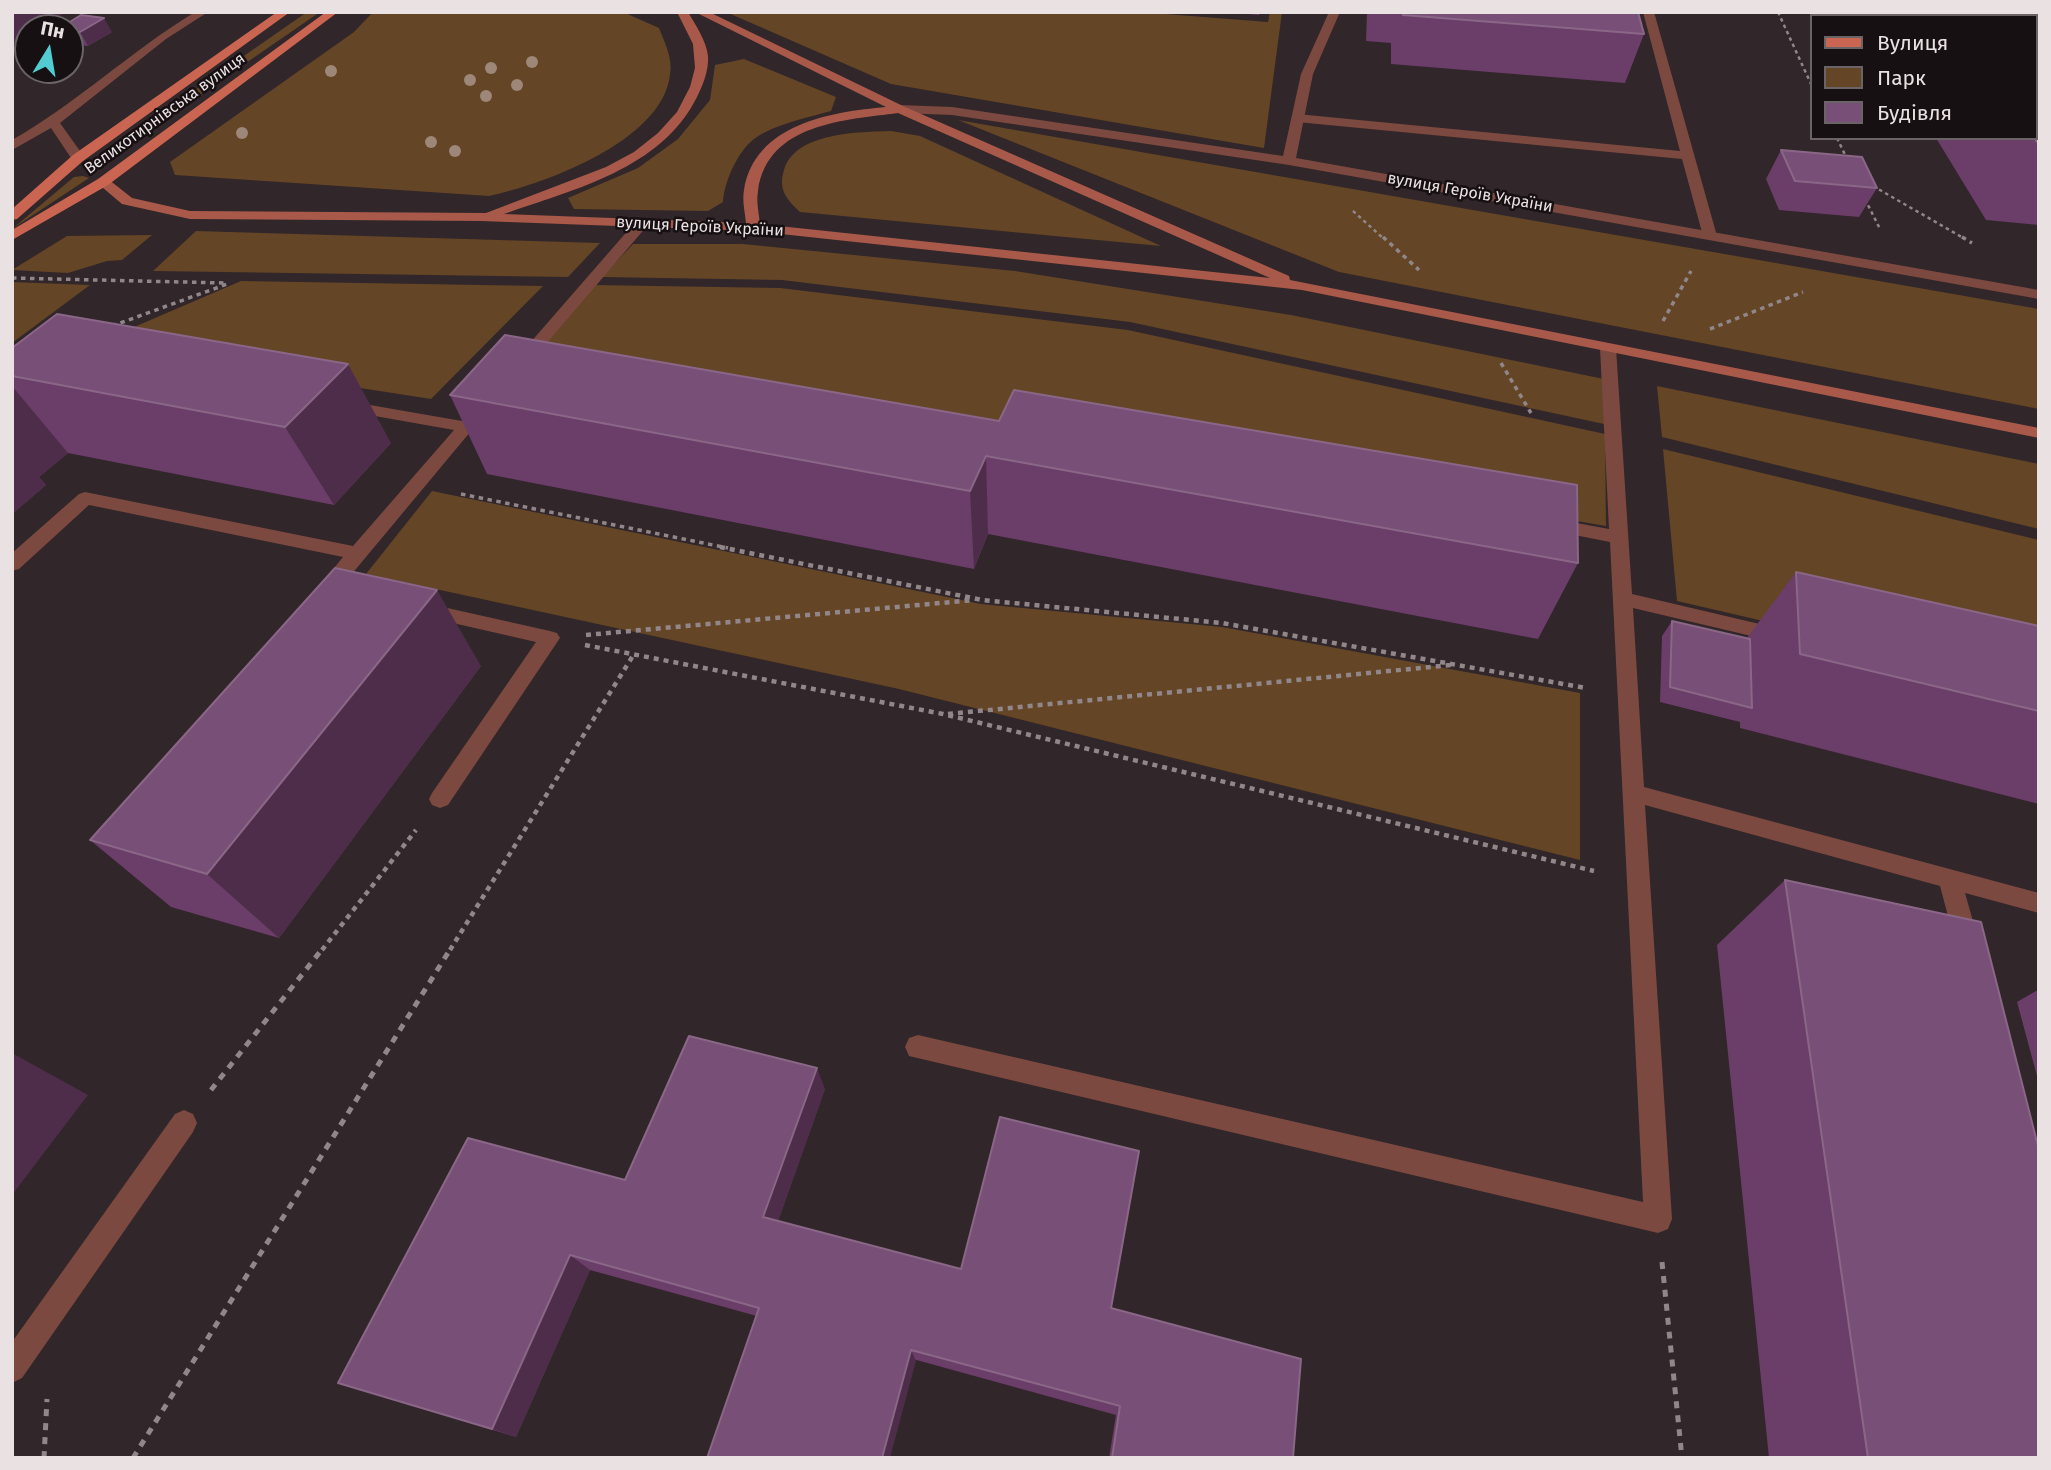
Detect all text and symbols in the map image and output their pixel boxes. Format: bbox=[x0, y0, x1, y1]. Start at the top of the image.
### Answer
north arrow bbox=[14, 14, 84, 84]
legend bbox=[1810, 14, 2037, 140]
text: Пн bbox=[39, 16, 67, 43]
text: Вулиця bbox=[1877, 30, 1948, 56]
street label: Великотирнівська вулиця bbox=[81, 49, 249, 179]
text: Парк bbox=[1877, 65, 1926, 91]
text: Будівля bbox=[1877, 100, 1952, 126]
street label: вулиця Героїв України bbox=[1386, 169, 1554, 217]
street label: вулиця Героїв України bbox=[616, 213, 784, 241]

